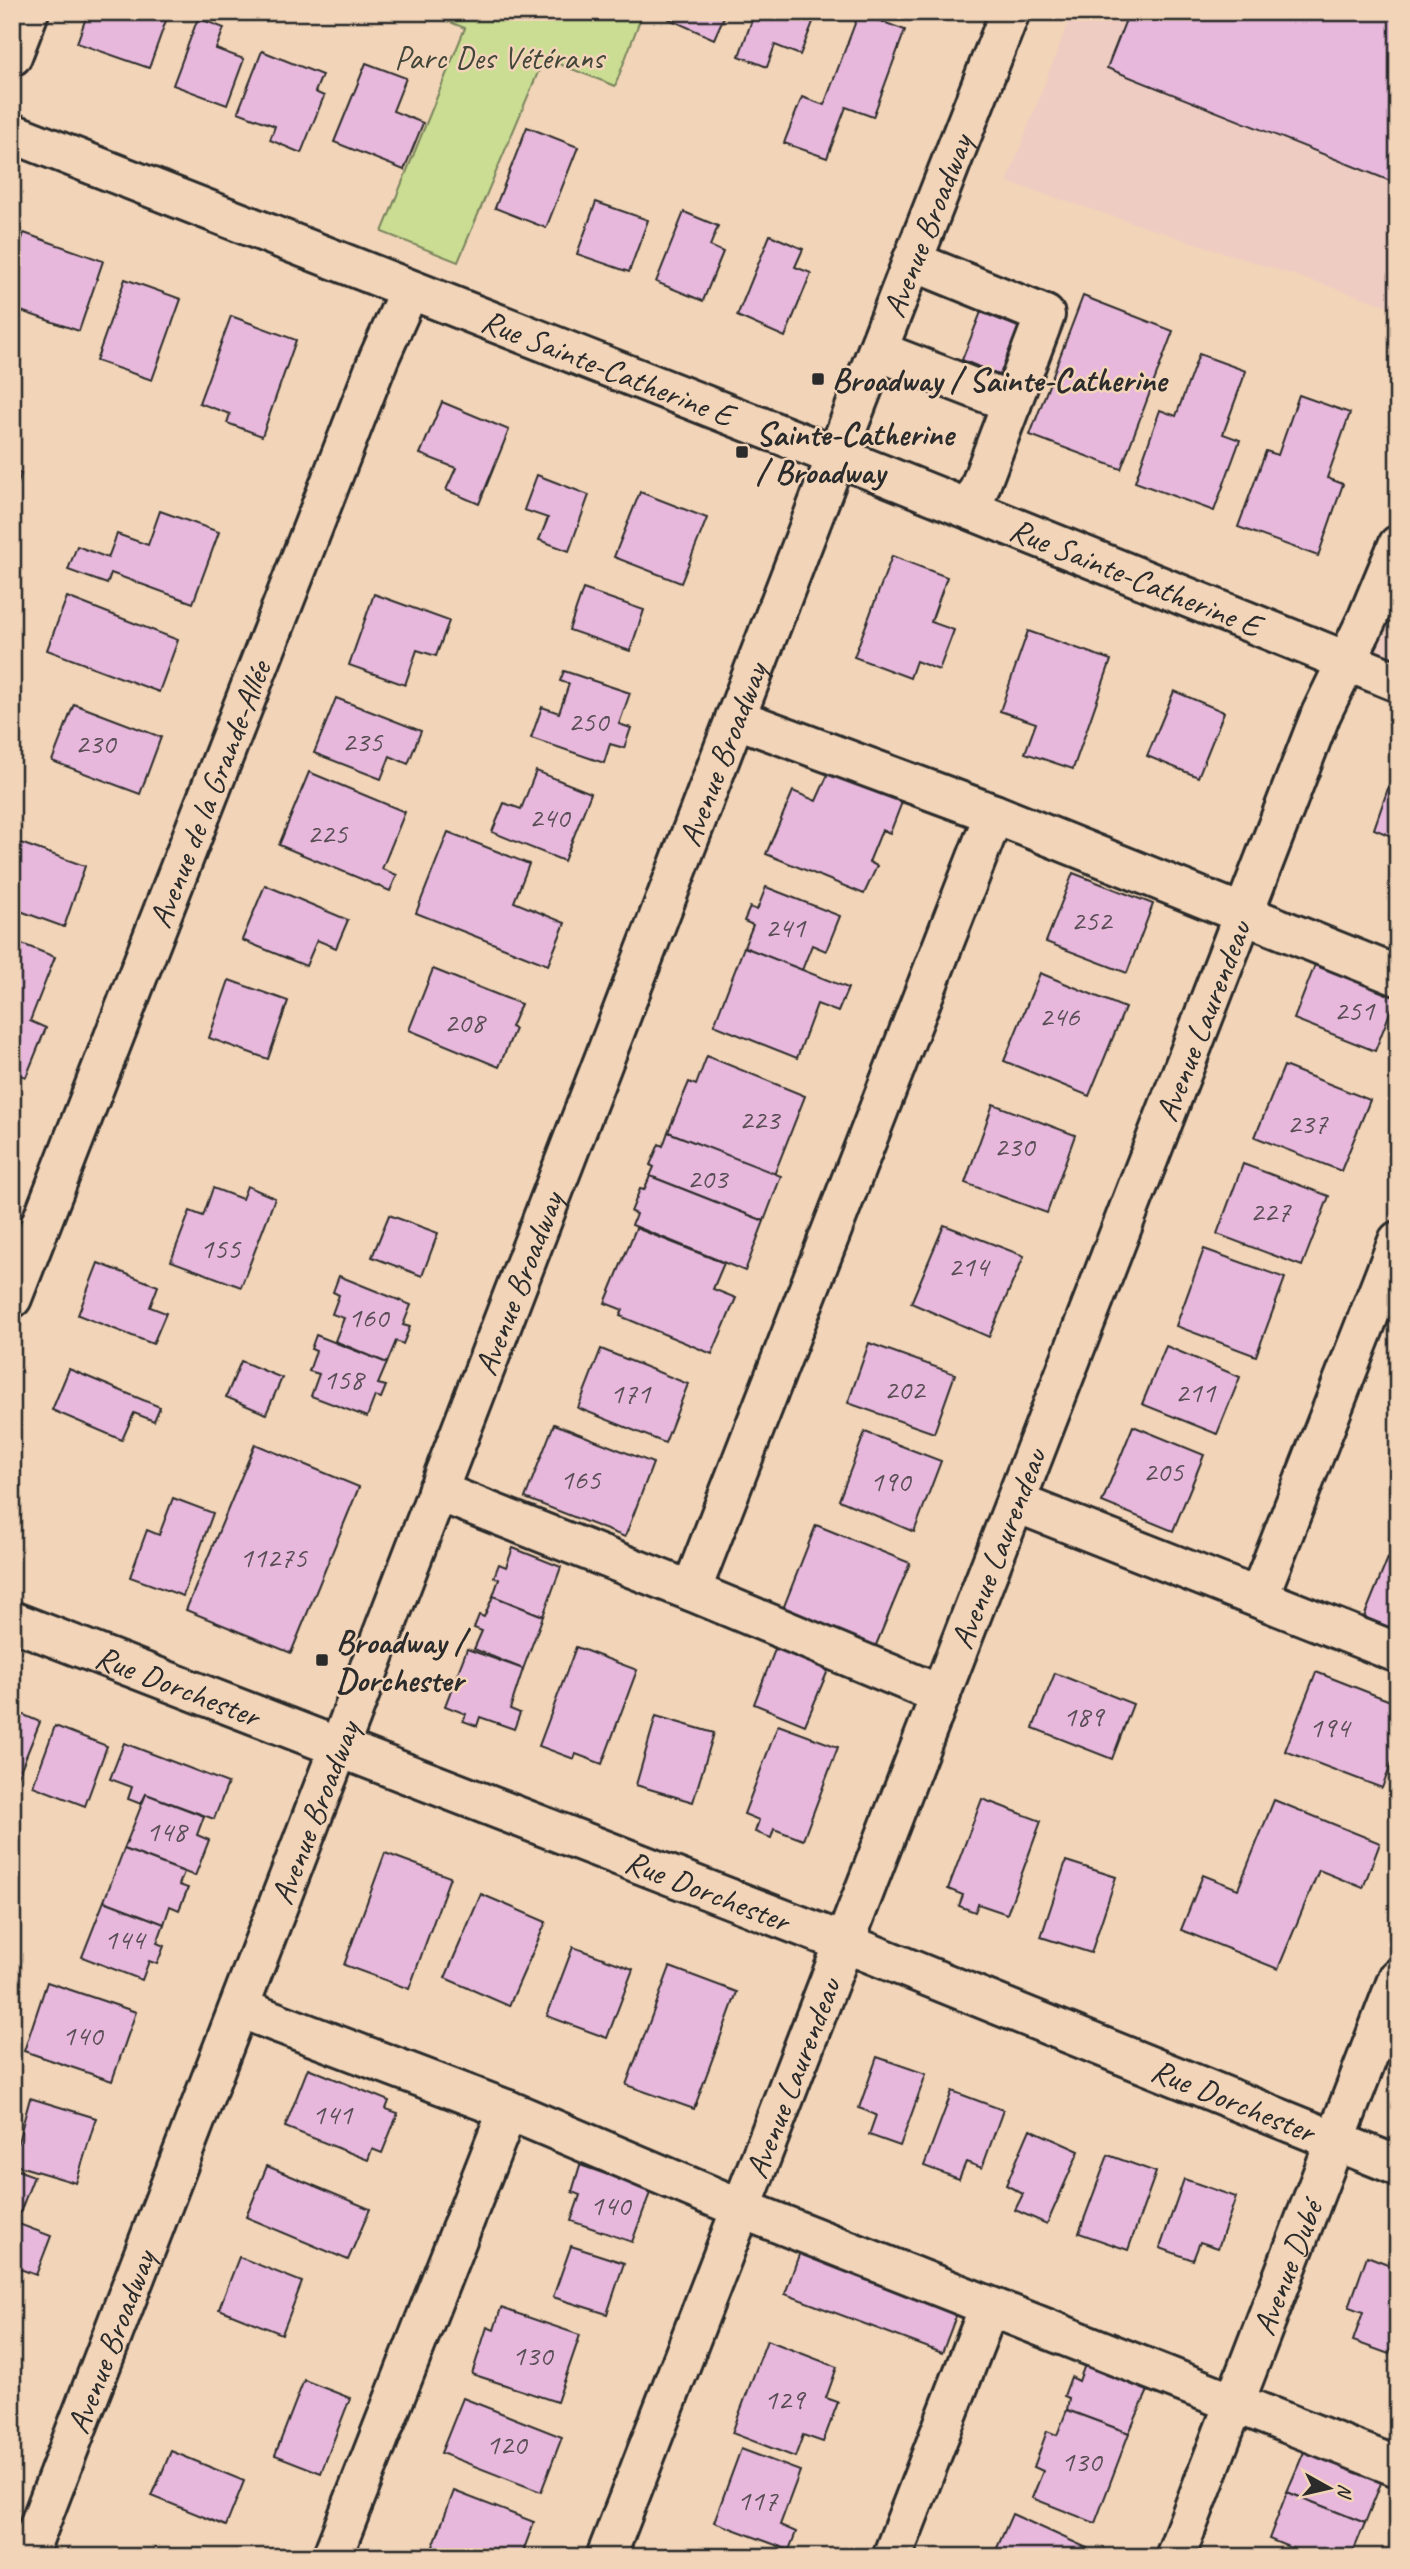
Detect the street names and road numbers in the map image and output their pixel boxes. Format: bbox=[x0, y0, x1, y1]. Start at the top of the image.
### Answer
street label: Avenue Broadway bbox=[873, 126, 983, 323]
street label: Rue Sainte-Catherine E bbox=[476, 300, 743, 438]
street label: Rue Sainte-Catherine E bbox=[1004, 508, 1271, 648]
street label: Avenue de la Grande-Allée bbox=[139, 653, 281, 934]
street label: Avenue Broadway bbox=[668, 655, 778, 852]
street label: Avenue Laurendeau bbox=[1145, 913, 1261, 1127]
street label: Avenue Broadway bbox=[464, 1184, 574, 1381]
street label: Avenue Laurendeau bbox=[940, 1441, 1057, 1655]
street label: Rue Dorchester bbox=[90, 1635, 269, 1738]
street label: Avenue Broadway bbox=[261, 1713, 370, 1910]
street label: Rue Dorchester bbox=[619, 1840, 798, 1943]
street label: Avenue Laurendeau bbox=[735, 1970, 851, 2184]
street label: Rue Dorchester bbox=[1145, 2049, 1324, 2153]
street label: Avenue Dubé bbox=[1243, 2190, 1334, 2341]
street label: Avenue Broadway bbox=[57, 2242, 166, 2439]

